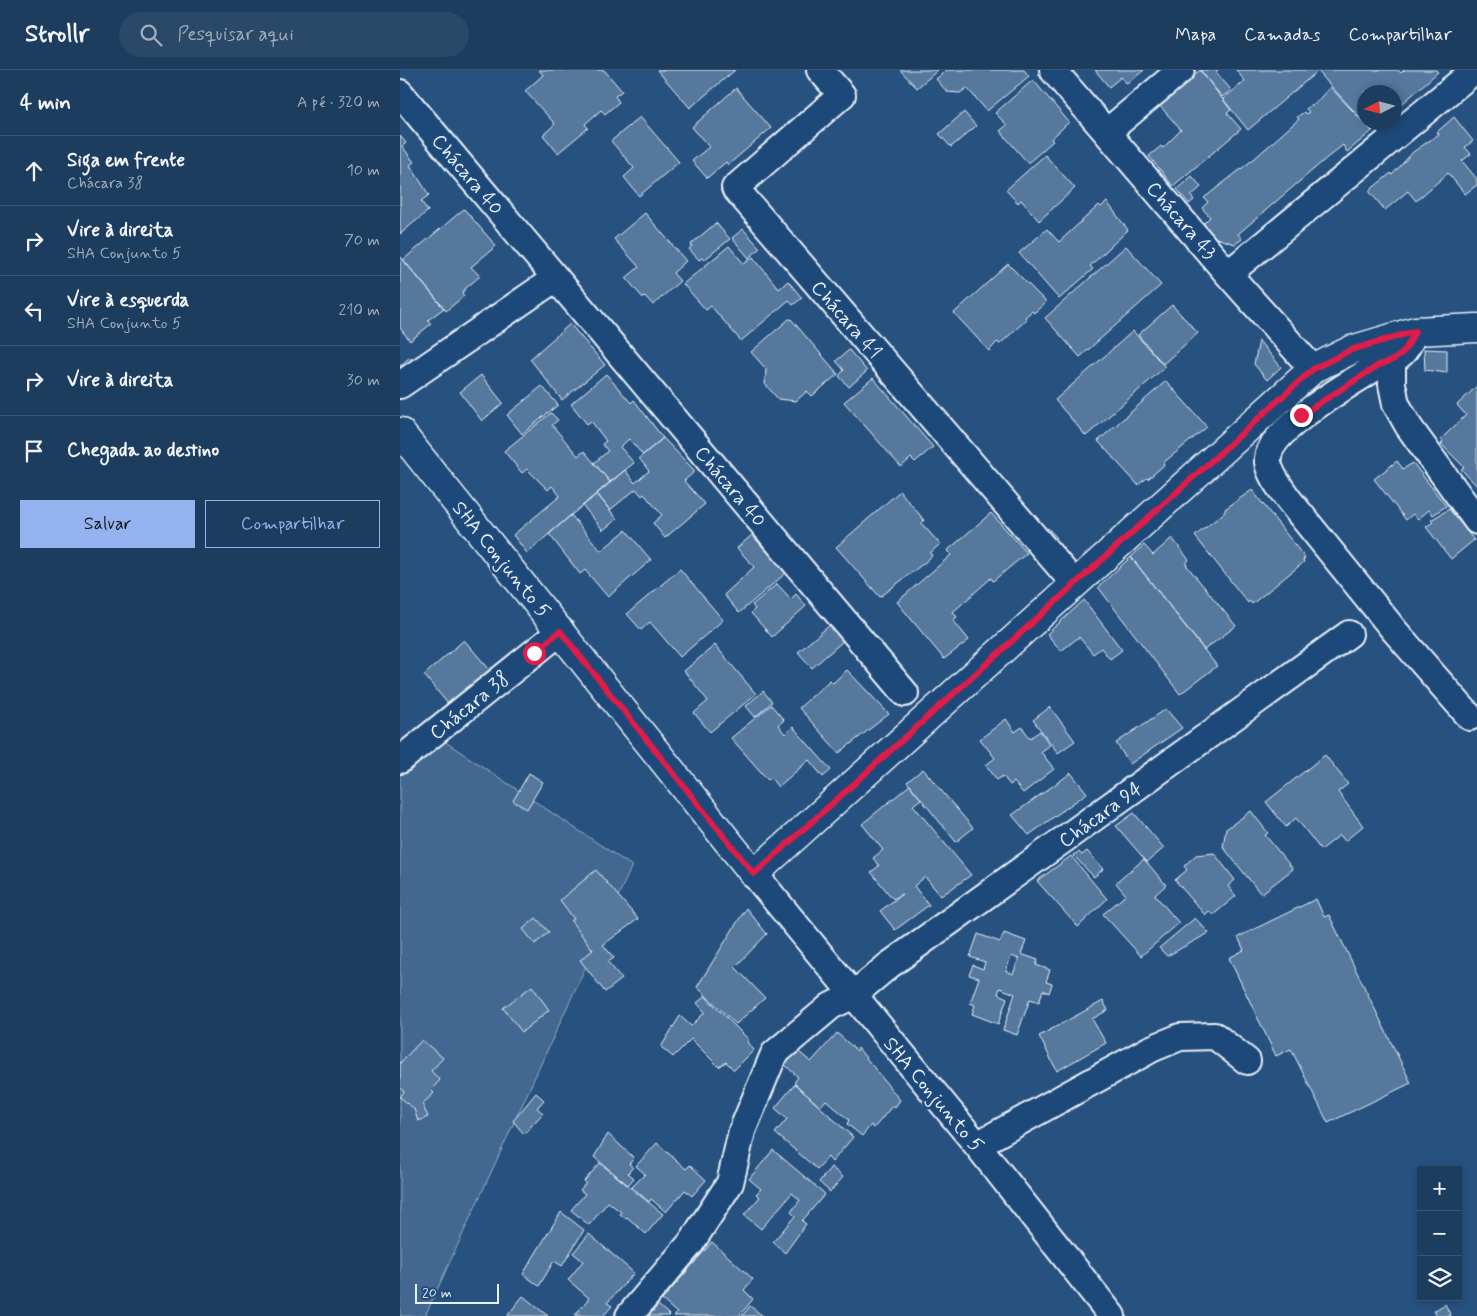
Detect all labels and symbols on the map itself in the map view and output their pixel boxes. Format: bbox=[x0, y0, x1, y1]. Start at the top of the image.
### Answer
north arrow bbox=[1357, 85, 1402, 130]
street label: Chácara 40 bbox=[425, 129, 509, 221]
street label: Chácara 43 bbox=[1139, 176, 1222, 266]
street label: Chácara 41 bbox=[804, 275, 887, 365]
route end bbox=[1290, 404, 1313, 427]
street label: Chácara 40 bbox=[688, 441, 772, 533]
street label: SHA Conjunto 5 bbox=[445, 496, 556, 624]
route start bbox=[523, 642, 546, 665]
street label: Chácara 38 bbox=[424, 666, 516, 747]
street label: Chácara 94 bbox=[1054, 776, 1148, 855]
street label: SHA Conjunto 5 bbox=[877, 1031, 989, 1158]
scale bar bbox=[415, 1281, 499, 1304]

